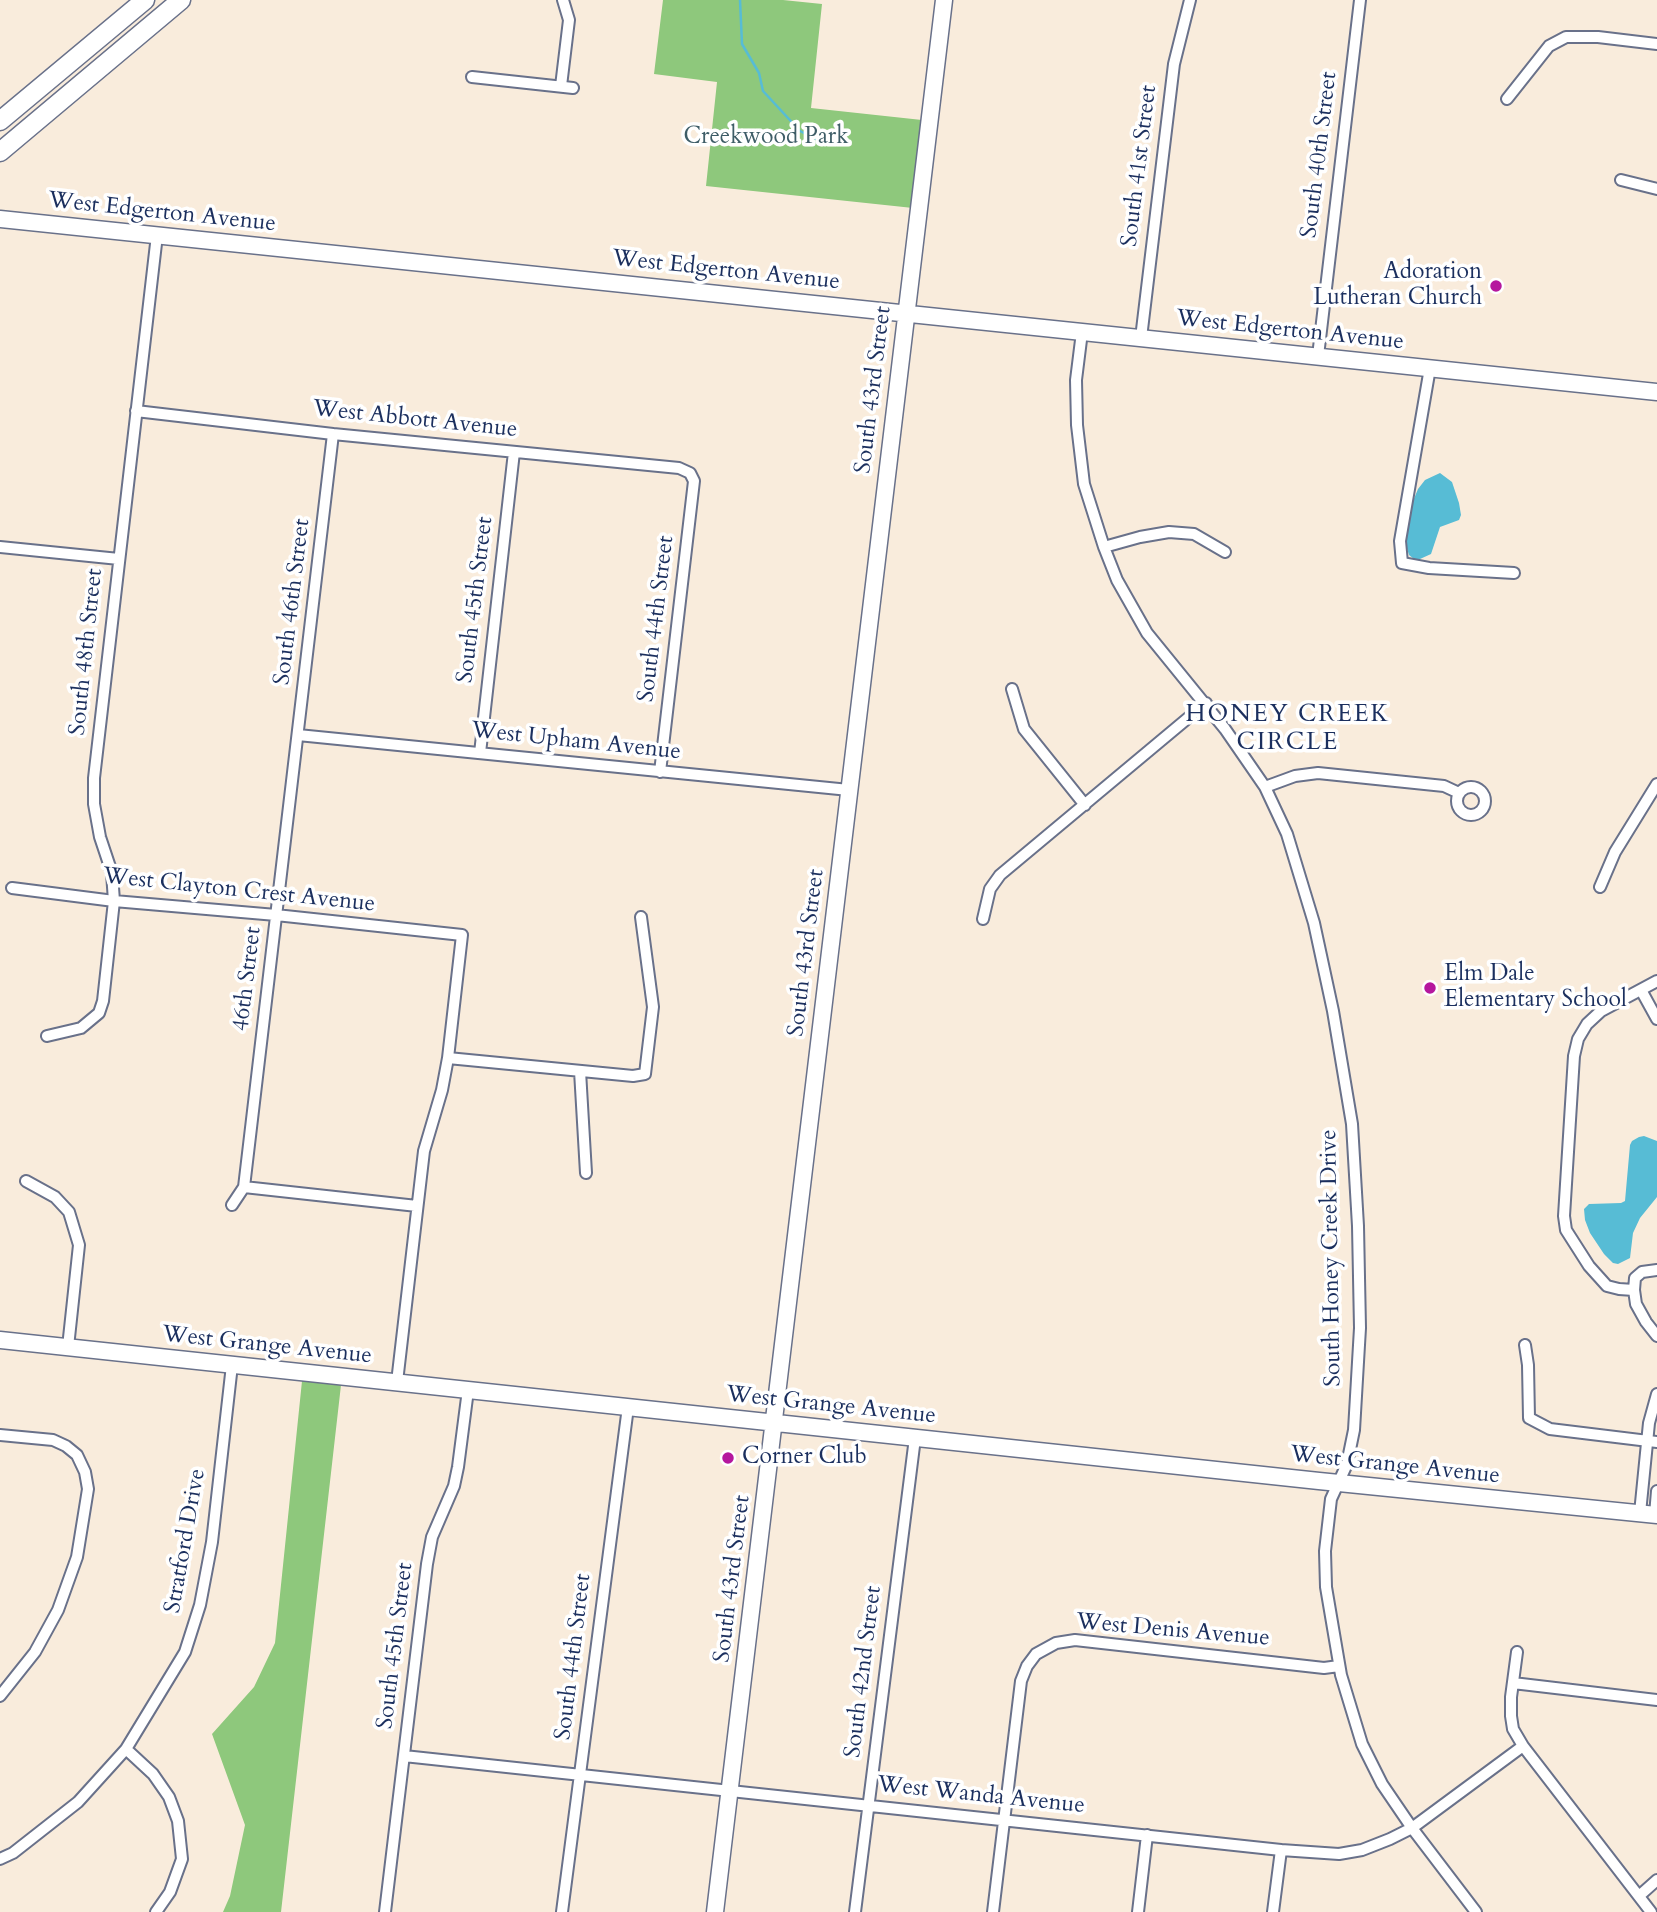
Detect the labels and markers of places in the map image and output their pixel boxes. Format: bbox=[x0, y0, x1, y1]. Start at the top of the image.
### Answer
place label: Adoration Lutheran Church bbox=[1313, 259, 1482, 313]
marker: Adoration Lutheran Church bbox=[1488, 278, 1504, 294]
place label: Elm Dale Elementary School bbox=[1444, 961, 1627, 1015]
marker: Elm Dale Elementary School bbox=[1422, 980, 1438, 996]
place label: Corner Club bbox=[742, 1444, 867, 1472]
marker: Corner Club bbox=[720, 1450, 736, 1466]

